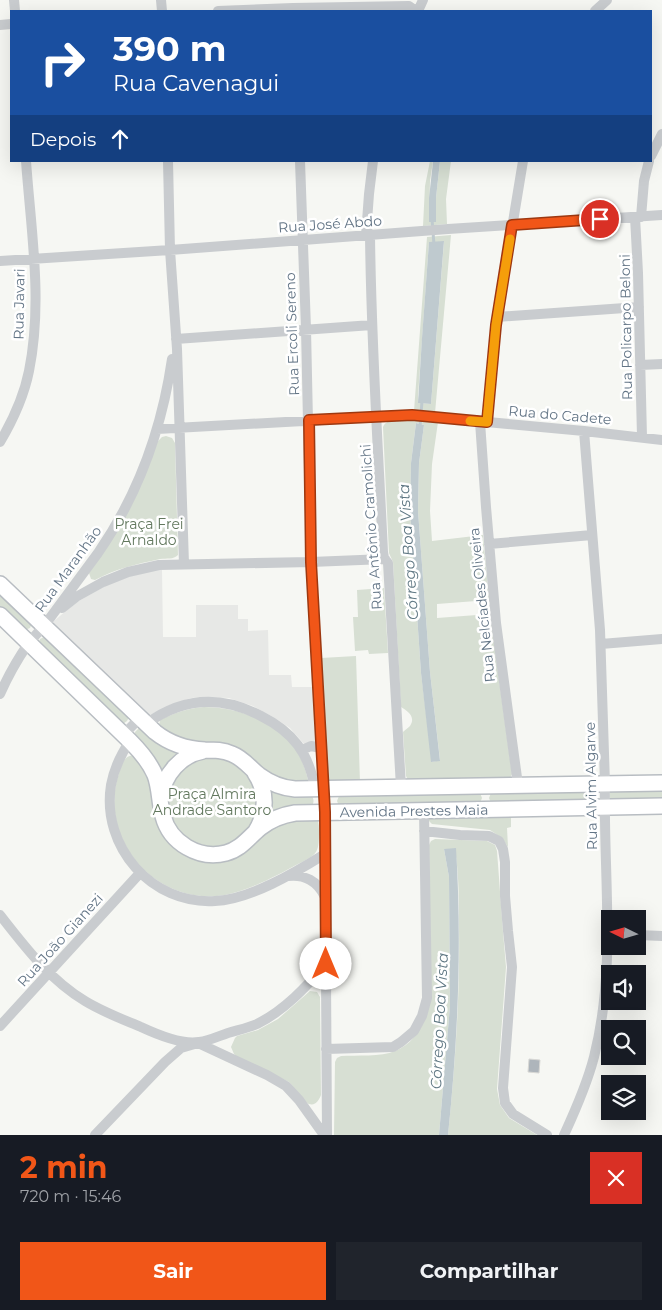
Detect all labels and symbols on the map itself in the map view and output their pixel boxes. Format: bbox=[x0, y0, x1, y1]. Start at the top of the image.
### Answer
pin bbox=[579, 198, 621, 240]
street label: Rua José Abdo bbox=[277, 211, 383, 237]
street label: Rua Policarpo Beloni bbox=[616, 254, 636, 400]
street label: Rua Javari bbox=[9, 268, 29, 340]
street label: Rua Ercoli Sereno bbox=[281, 272, 303, 396]
street label: Rua do Cadete bbox=[508, 402, 612, 428]
street label: Rua Antônio Cramolichi bbox=[356, 443, 386, 611]
water label: Córrego Boa Vista bbox=[394, 483, 422, 621]
park label: Praça Frei Arnaldo bbox=[114, 515, 184, 549]
street label: Rua Maranhão bbox=[31, 522, 105, 616]
street label: Rua Nelcíades Oliveira bbox=[465, 527, 499, 683]
street label: Rua Alvim Algarve bbox=[581, 722, 601, 850]
park label: Praça Almira Andrade Santoro bbox=[153, 785, 272, 819]
street label: Avenida Prestes Maia bbox=[340, 801, 488, 821]
street label: Rua João Gianezi bbox=[13, 890, 107, 990]
north arrow bbox=[601, 910, 646, 955]
position arrow bbox=[299, 937, 351, 989]
water label: Córrego Boa Vista bbox=[426, 952, 452, 1090]

